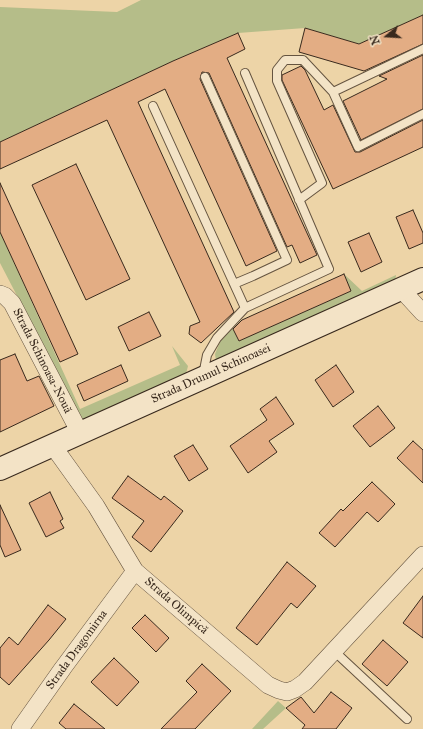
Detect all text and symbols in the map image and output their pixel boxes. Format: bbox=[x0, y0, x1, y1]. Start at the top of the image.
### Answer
north arrow bbox=[367, 16, 407, 56]
text: N bbox=[367, 33, 383, 46]
street label: Strada Schinoasa-Nouă bbox=[9, 306, 75, 416]
street label: Strada Drumul Schinoasei bbox=[149, 341, 273, 407]
street label: Strada Olimpică bbox=[141, 574, 211, 638]
street label: Strada Dragomirna bbox=[43, 608, 111, 692]

